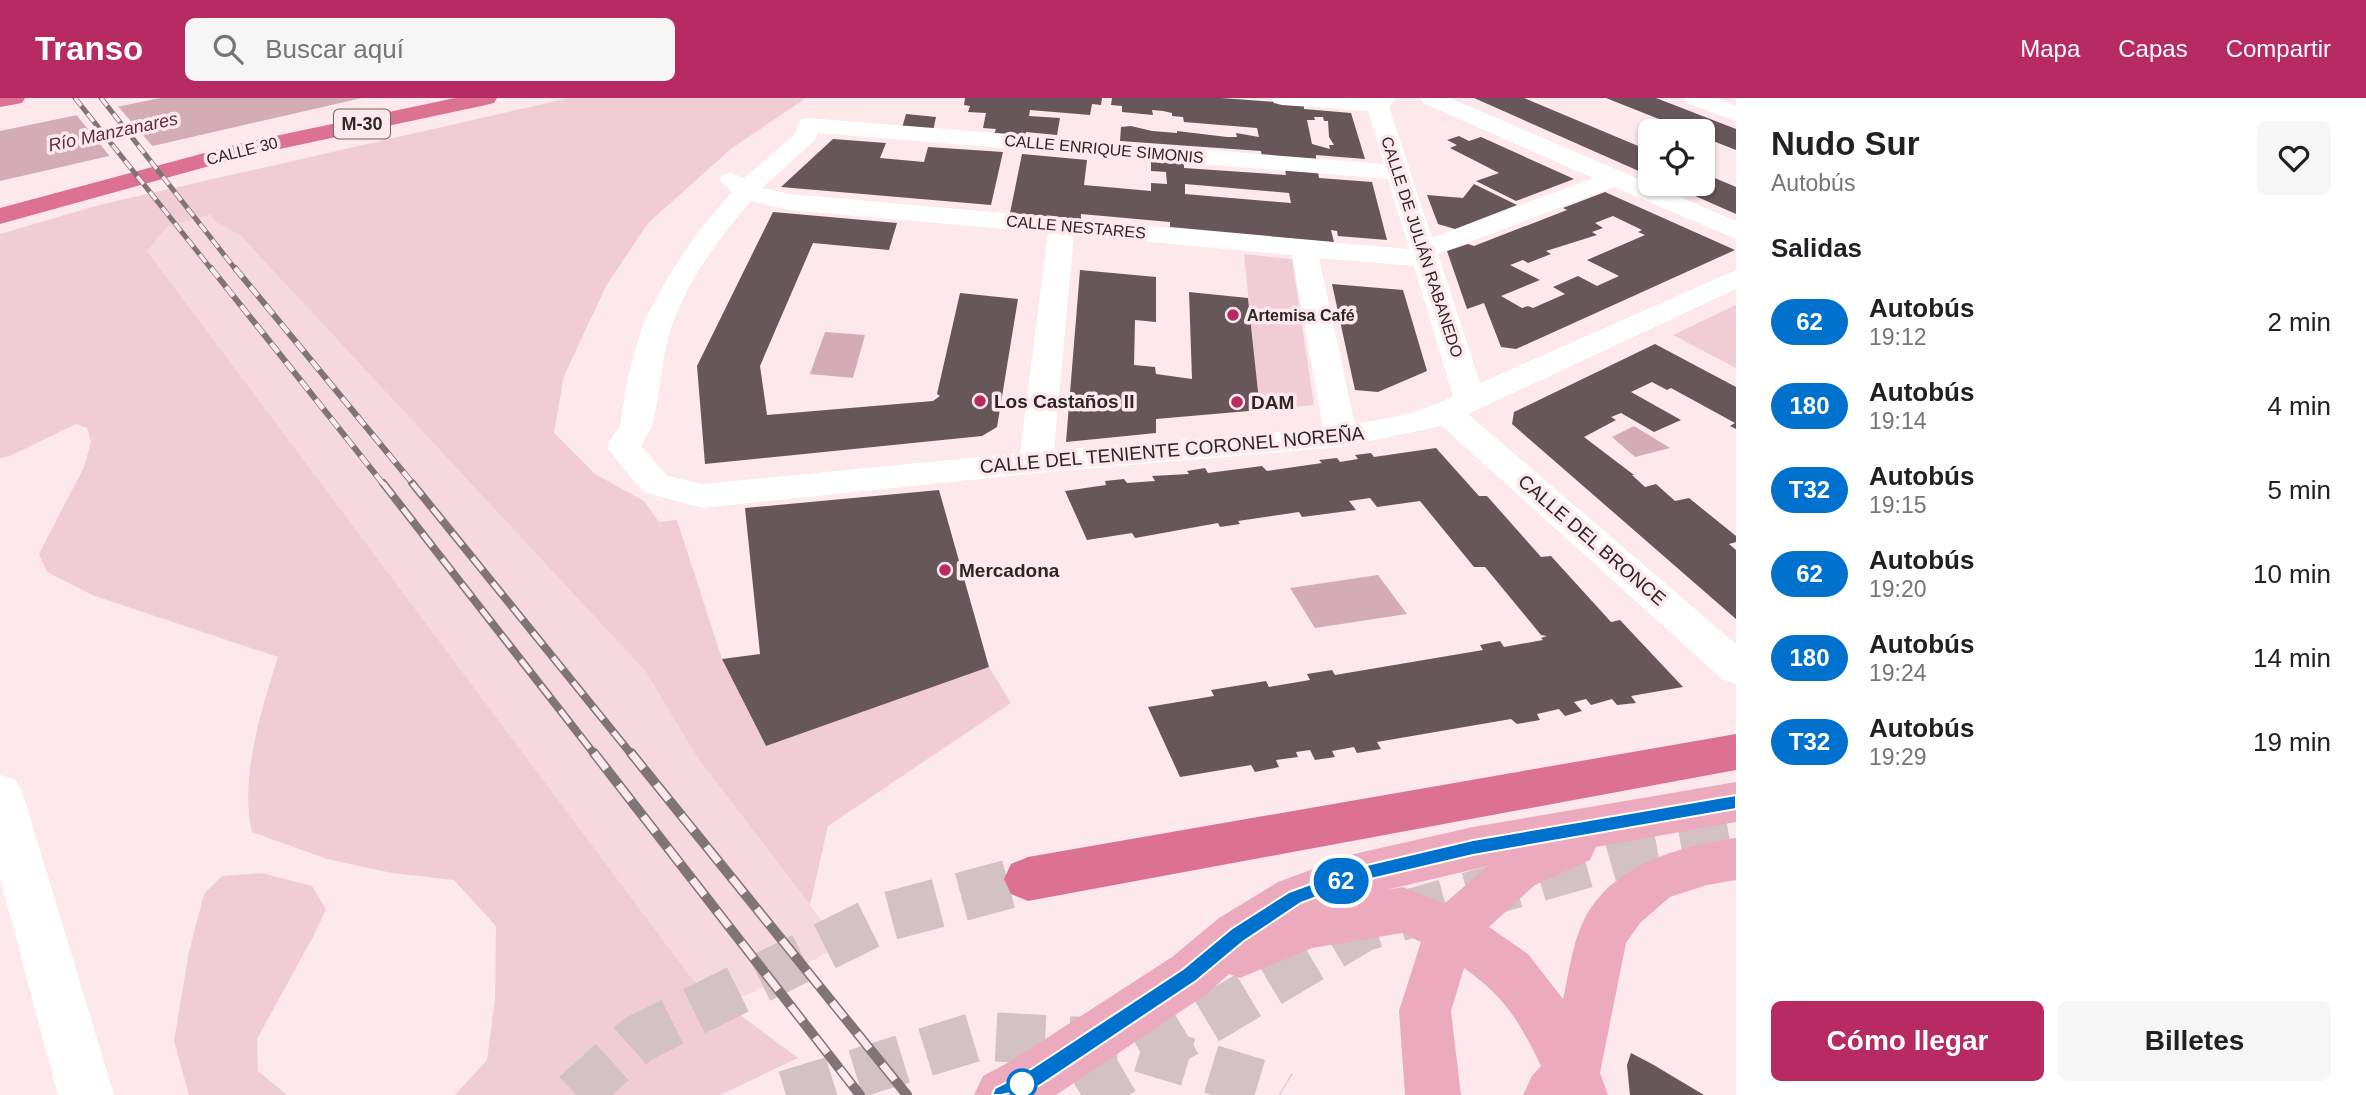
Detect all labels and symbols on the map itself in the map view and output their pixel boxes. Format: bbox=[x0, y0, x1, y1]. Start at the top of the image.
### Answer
water label: Río Manzanares bbox=[46, 108, 180, 156]
road number: M-30 bbox=[334, 110, 390, 139]
street label: CALLE ENRIQUE SIMONIS bbox=[1004, 132, 1204, 166]
street label: CALLE 30 bbox=[205, 134, 280, 168]
street label: CALLE DE JULIÁN RABANEDO bbox=[1378, 134, 1467, 360]
street label: CALLE NESTARES bbox=[1005, 212, 1147, 242]
marker: Artemisa Café bbox=[1225, 307, 1241, 323]
place label: Artemisa Café bbox=[1247, 307, 1355, 324]
place label: Los Castaños II bbox=[994, 391, 1134, 412]
place label: DAM bbox=[1251, 392, 1294, 413]
marker: Los Castaños II bbox=[972, 393, 988, 409]
marker: DAM bbox=[1229, 394, 1245, 410]
street label: CALLE DEL TENIENTE CORONEL NOREÑA bbox=[979, 423, 1365, 477]
street label: CALLE DEL BRONCE bbox=[1514, 470, 1670, 610]
place label: Mercadona bbox=[959, 560, 1060, 581]
marker: Mercadona bbox=[937, 562, 953, 578]
line badge: 62 bbox=[1310, 858, 1372, 904]
unlabelled marker bbox=[1007, 1069, 1037, 1095]

